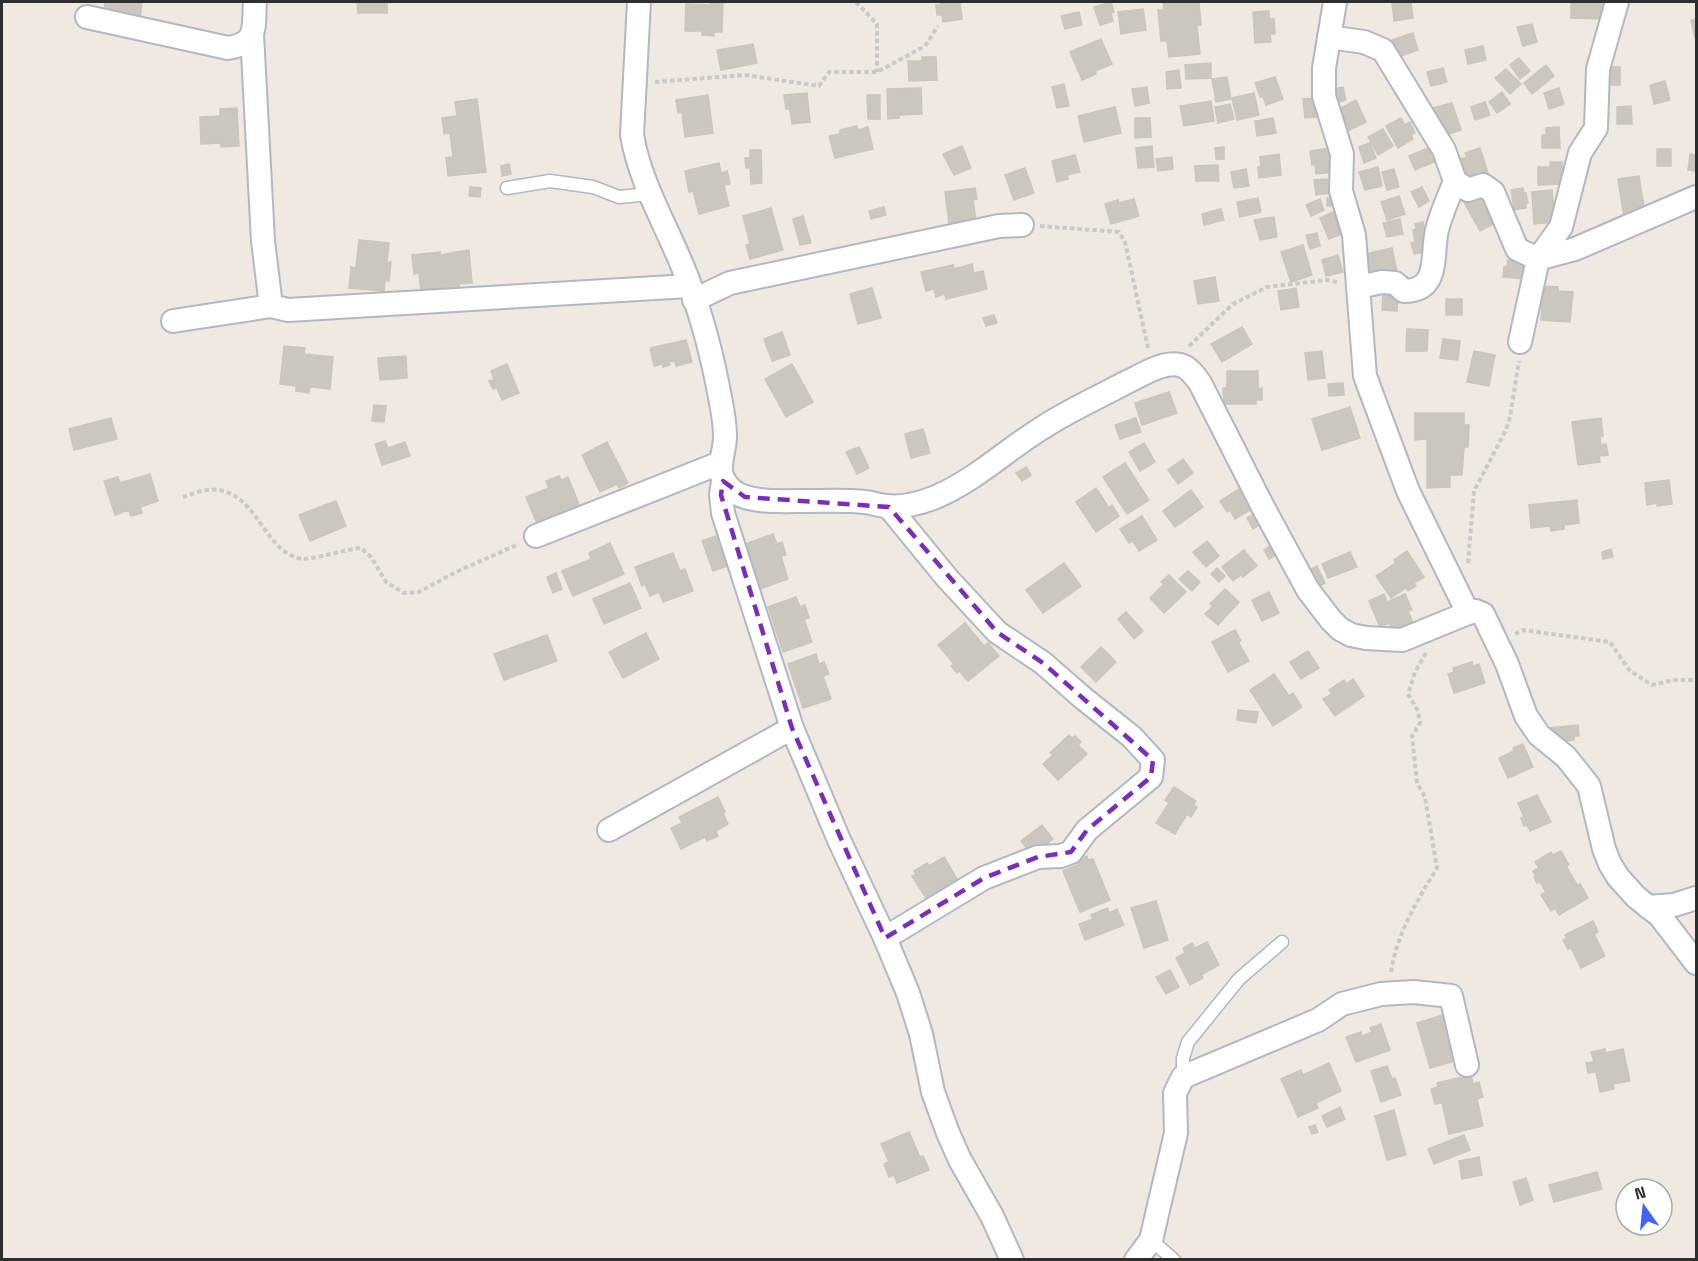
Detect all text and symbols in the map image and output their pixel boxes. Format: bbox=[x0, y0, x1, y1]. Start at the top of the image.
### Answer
north arrow bbox=[1614, 1177, 1674, 1237]
text: N bbox=[1632, 1181, 1648, 1205]

